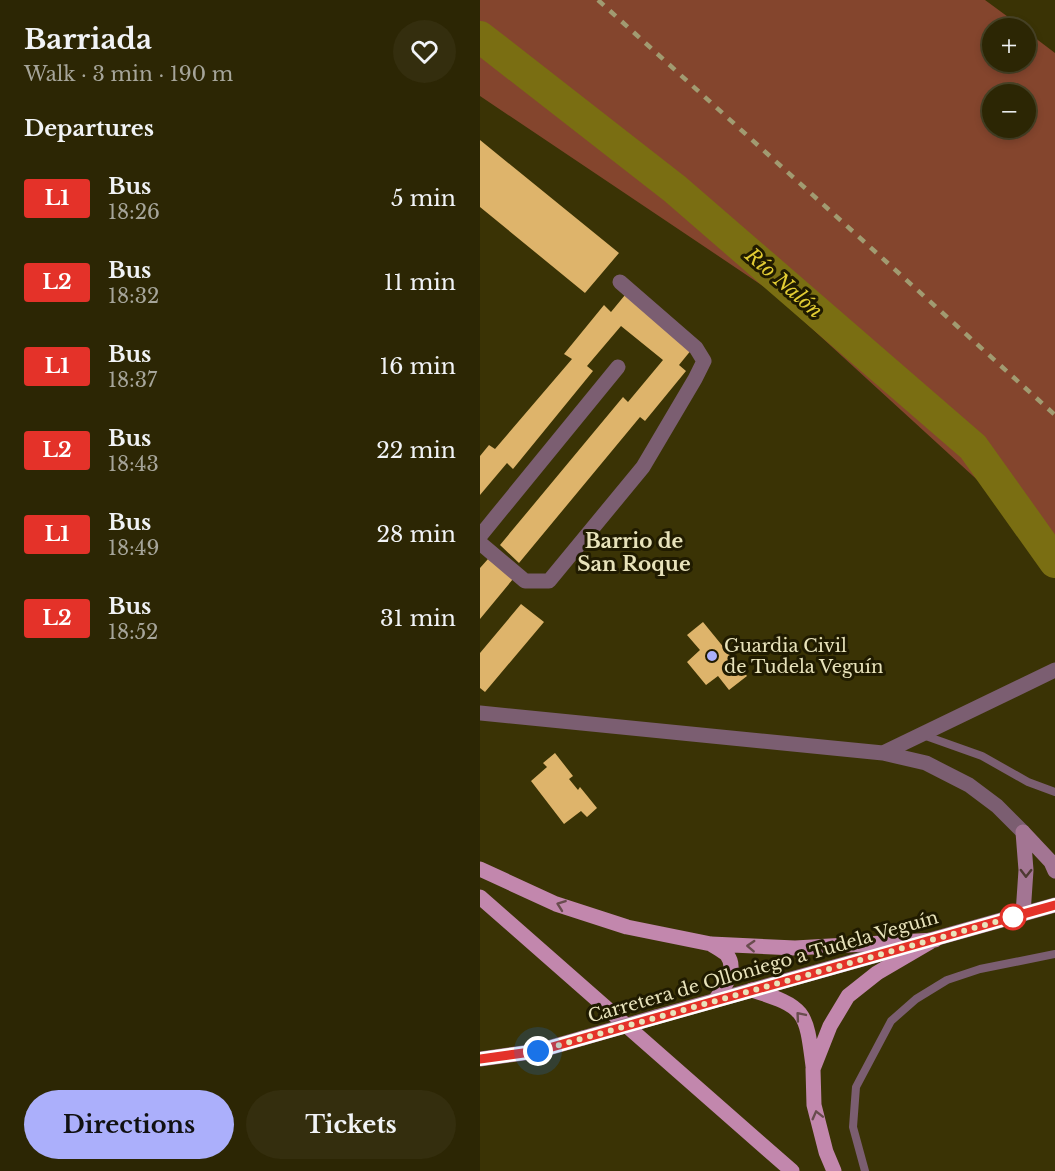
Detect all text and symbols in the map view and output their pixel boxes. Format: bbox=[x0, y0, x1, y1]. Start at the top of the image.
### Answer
map controls bbox=[982, 18, 1036, 138]
button: + bbox=[982, 18, 1036, 72]
button: heart bbox=[393, 20, 456, 83]
text: Barriada bbox=[24, 22, 152, 57]
text: Walk · 3 min · 190 m bbox=[24, 62, 233, 86]
button: − bbox=[982, 84, 1036, 138]
text: Departures bbox=[24, 115, 154, 142]
text: Bus bbox=[108, 173, 151, 200]
text: L1 bbox=[44, 185, 70, 211]
text: 5 min bbox=[391, 185, 456, 212]
text: 18:26 bbox=[108, 200, 160, 224]
water label: Río Nalón bbox=[740, 242, 827, 323]
text: Bus bbox=[108, 257, 151, 284]
text: L2 bbox=[42, 269, 72, 295]
text: 11 min bbox=[384, 269, 456, 296]
text: 18:32 bbox=[108, 284, 159, 308]
text: Bus bbox=[108, 341, 151, 368]
text: L1 bbox=[44, 353, 70, 379]
text: 16 min bbox=[379, 353, 456, 380]
text: 18:37 bbox=[108, 368, 157, 392]
text: Bus bbox=[108, 425, 151, 452]
text: L2 bbox=[42, 437, 72, 463]
text: 22 min bbox=[376, 437, 456, 464]
text: 18:43 bbox=[108, 452, 159, 476]
text: Bus bbox=[108, 509, 151, 536]
text: L1 bbox=[44, 521, 70, 547]
text: 28 min bbox=[377, 521, 456, 548]
district label: Barrio de San Roque bbox=[577, 529, 691, 576]
text: 18:49 bbox=[108, 536, 159, 560]
text: Bus bbox=[108, 593, 151, 620]
text: L2 bbox=[42, 605, 72, 631]
text: 31 min bbox=[380, 605, 456, 632]
text: 18:52 bbox=[108, 620, 158, 644]
place label: Guardia Civil de Tudela Veguín bbox=[724, 635, 883, 678]
marker: Guardia Civil de Tudela Veguín bbox=[705, 649, 719, 663]
one-way arrow bbox=[1019, 868, 1032, 877]
one-way arrow bbox=[556, 900, 567, 913]
unlabelled marker bbox=[1000, 904, 1026, 930]
street label: Carretera de Olloniego a Tudela Veguín bbox=[585, 906, 941, 1028]
one-way arrow bbox=[746, 940, 755, 953]
one-way arrow bbox=[797, 1012, 808, 1023]
your location bbox=[523, 1036, 553, 1066]
button: Directions bbox=[24, 1090, 234, 1159]
button: Tickets bbox=[246, 1090, 456, 1159]
one-way arrow bbox=[811, 1110, 824, 1120]

